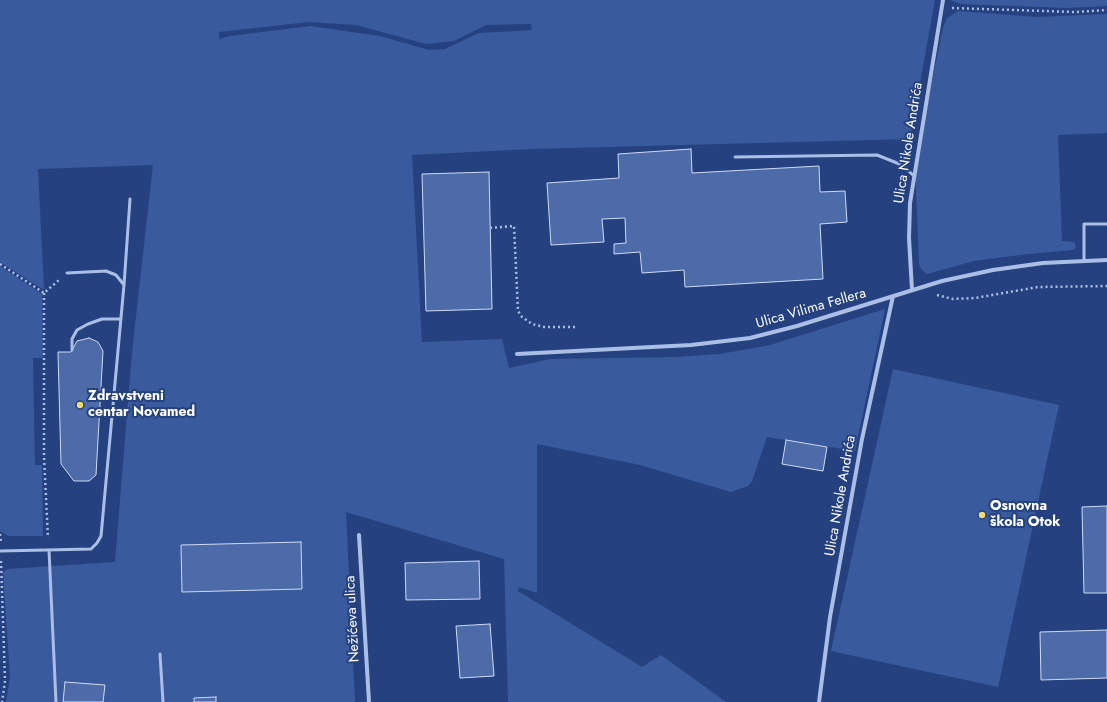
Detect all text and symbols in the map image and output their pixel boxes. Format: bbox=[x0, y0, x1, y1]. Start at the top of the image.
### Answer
street label: Ulica Nikole Andrića bbox=[891, 81, 927, 205]
street label: Ulica Vilima Fellera bbox=[754, 285, 868, 333]
place label: Zdravstveni centar Novamed bbox=[88, 389, 195, 422]
marker: Zdravstveni centar Novamed bbox=[75, 400, 85, 410]
street label: Ulica Nikole Andrića bbox=[822, 434, 860, 558]
place label: Osnovna škola Otok bbox=[990, 499, 1060, 532]
marker: Osnovna škola Otok bbox=[977, 510, 987, 520]
street label: Nežićeva ulica bbox=[342, 575, 364, 663]

